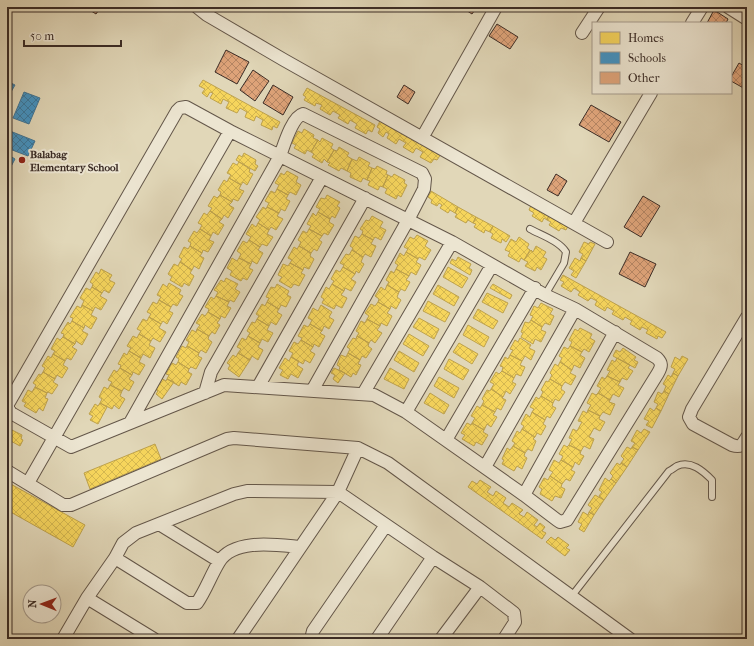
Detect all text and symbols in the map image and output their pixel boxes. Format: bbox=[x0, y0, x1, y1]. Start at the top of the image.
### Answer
scale bar bbox=[24, 22, 121, 48]
legend bbox=[592, 22, 732, 94]
text: 50 m bbox=[30, 29, 54, 43]
text: Homes bbox=[628, 31, 664, 45]
text: Schools bbox=[628, 51, 667, 65]
text: Other bbox=[628, 71, 660, 85]
place label: Balabag Elementary School bbox=[30, 148, 120, 174]
marker: Balabag Elementary School bbox=[17, 155, 27, 165]
north arrow bbox=[22, 584, 62, 624]
text: N bbox=[26, 599, 39, 608]

